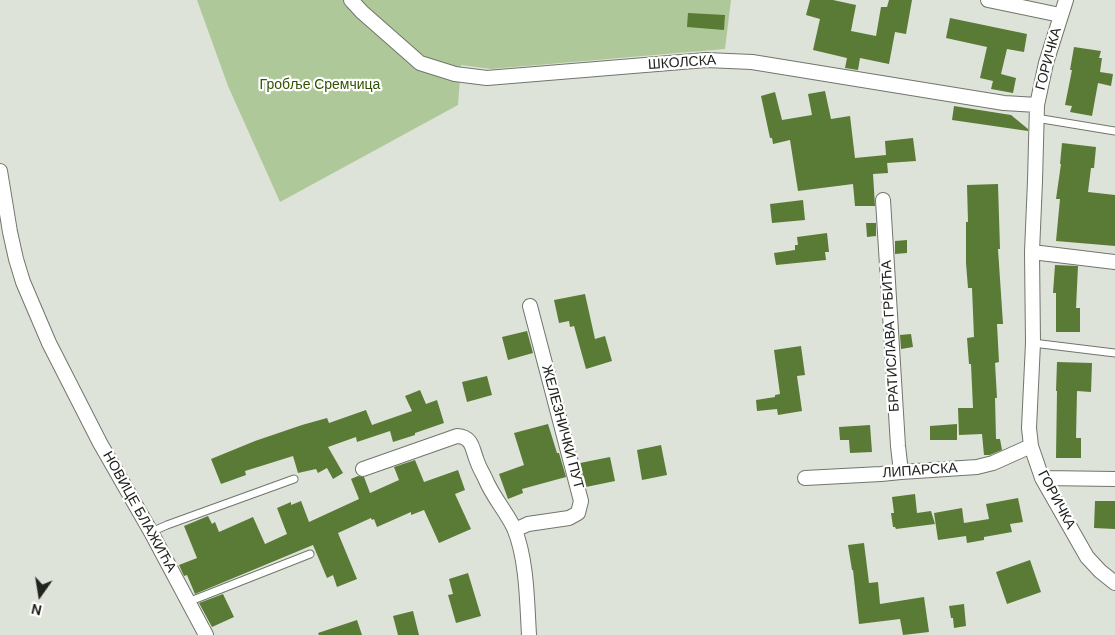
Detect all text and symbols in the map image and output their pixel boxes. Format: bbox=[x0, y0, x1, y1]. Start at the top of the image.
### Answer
street label: ГОРИЧКА bbox=[1033, 26, 1065, 92]
street label: ШКОЛСКА bbox=[647, 52, 717, 74]
park label: Гробље Сремчица bbox=[260, 77, 380, 93]
street label: БРАТИСЛАВА ГРБИЋА bbox=[879, 260, 903, 412]
street label: ЖЕЛЕЗНИЧКИ ПУТ bbox=[537, 363, 587, 491]
street label: НОВИЦЕ БЛАЖИЋА bbox=[99, 449, 179, 575]
street label: ЛИПАРСКА bbox=[882, 460, 958, 482]
street label: ГОРИЧКА bbox=[1034, 468, 1078, 532]
north arrow bbox=[15, 570, 65, 620]
text: N bbox=[30, 600, 44, 620]

